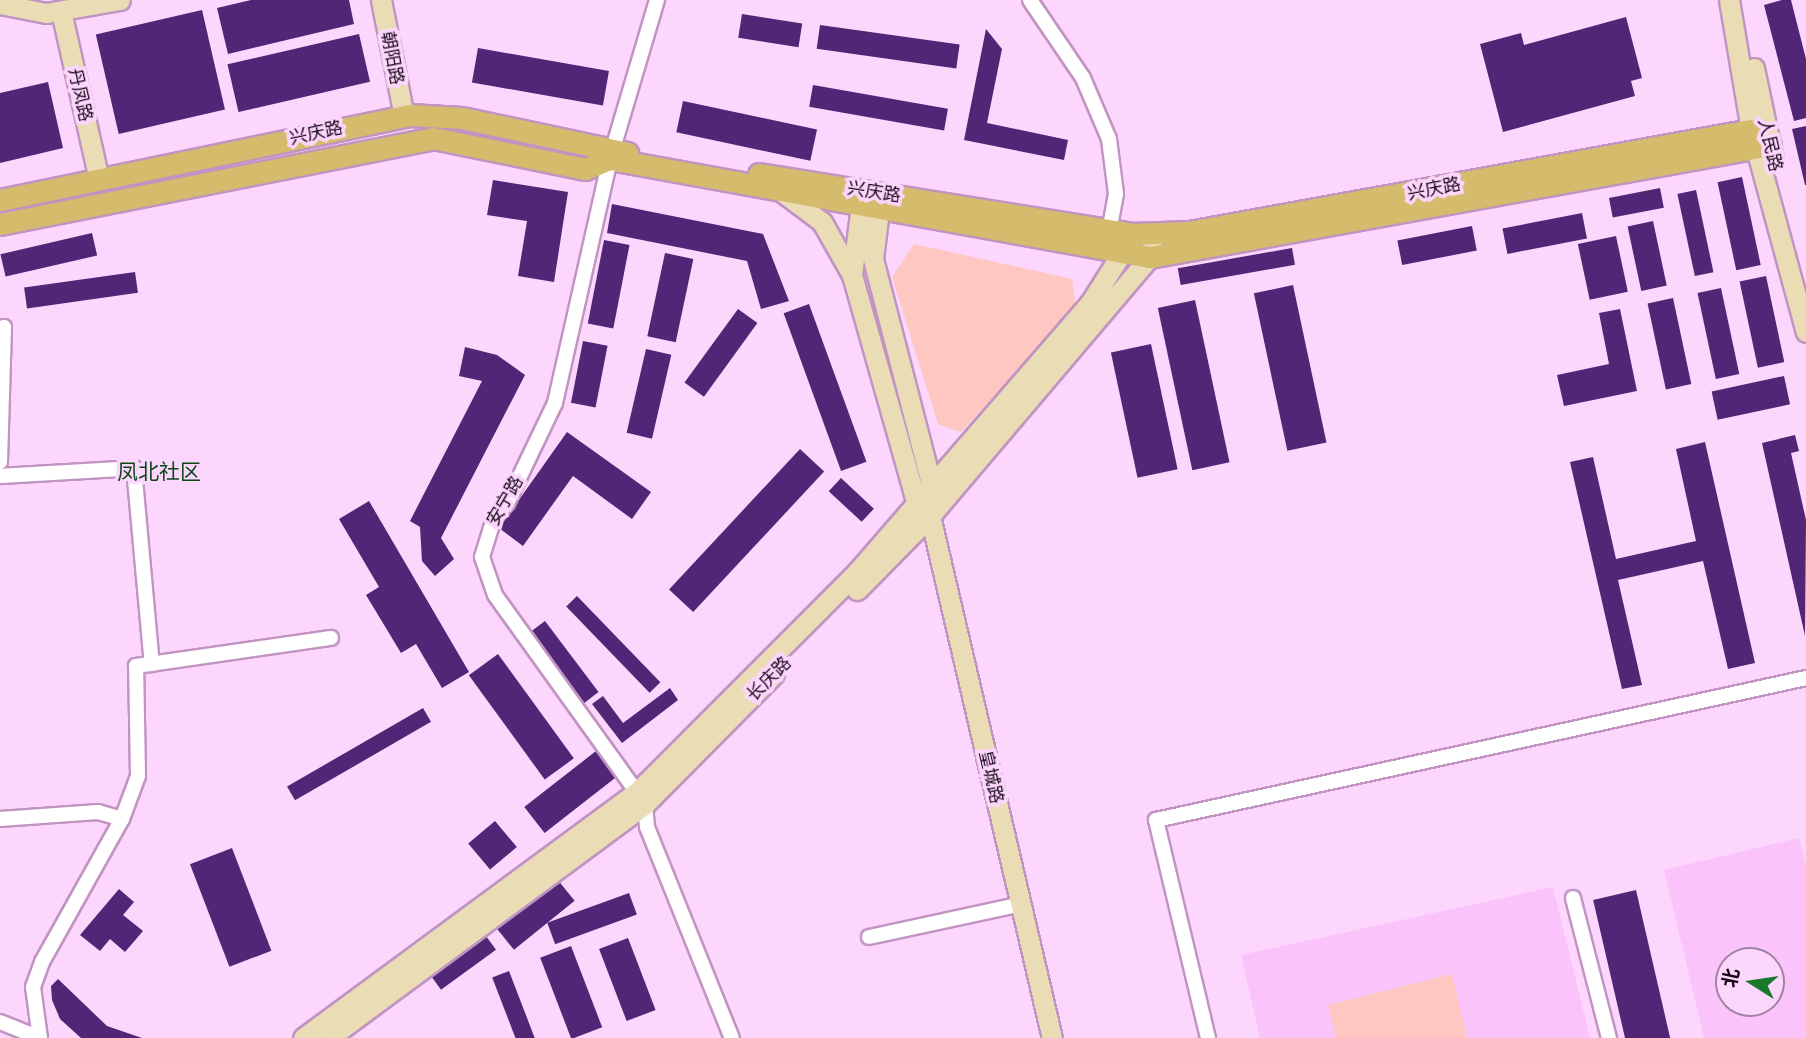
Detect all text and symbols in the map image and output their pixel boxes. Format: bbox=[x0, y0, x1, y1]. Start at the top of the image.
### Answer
street label: 朝阳路 bbox=[376, 29, 408, 87]
street label: 丹凤路 bbox=[63, 66, 97, 124]
street label: 人民路 bbox=[1753, 116, 1787, 174]
street label: 兴庆路 bbox=[287, 117, 345, 149]
street label: 兴庆路 bbox=[1405, 173, 1463, 205]
street label: 兴庆路 bbox=[846, 177, 902, 207]
district label: 凤北社区 bbox=[117, 459, 201, 485]
street label: 安宁路 bbox=[482, 472, 528, 530]
street label: 长庆路 bbox=[742, 652, 796, 706]
street label: 皇城路 bbox=[974, 748, 1008, 806]
north arrow bbox=[1715, 947, 1785, 1017]
text: 北 bbox=[1717, 966, 1745, 990]

